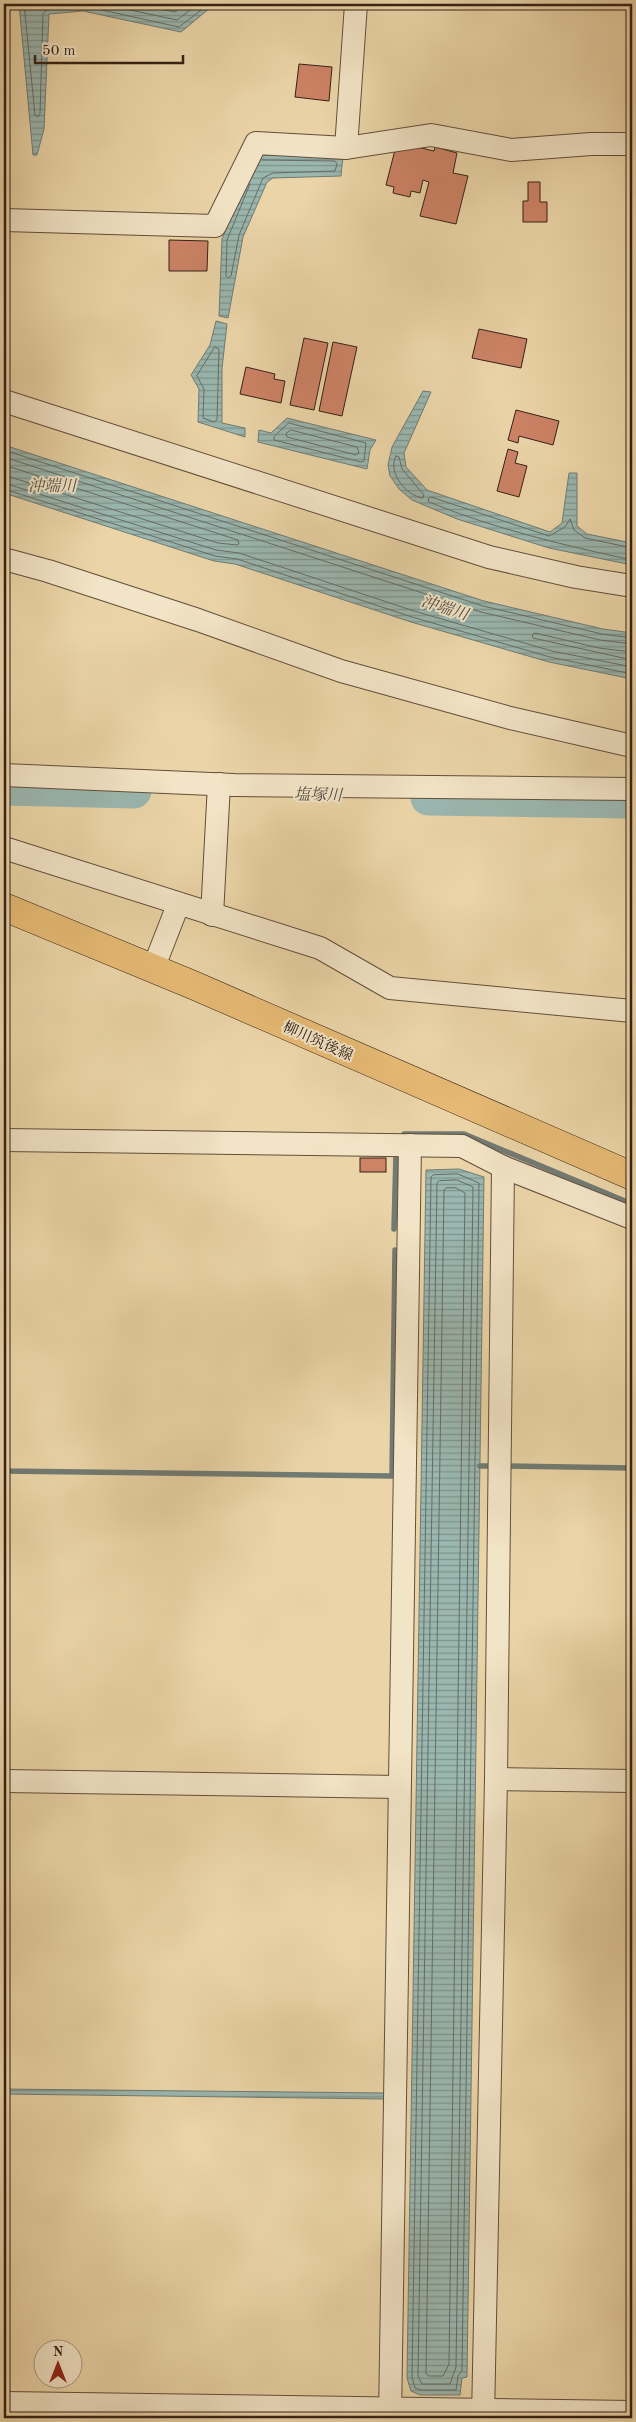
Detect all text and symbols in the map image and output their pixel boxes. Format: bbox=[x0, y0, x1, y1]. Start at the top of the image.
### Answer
scale bar bbox=[35, 32, 182, 64]
text: 50 m bbox=[42, 44, 76, 59]
water label: 沖端川 bbox=[28, 477, 78, 495]
water label: 沖端川 bbox=[419, 592, 472, 625]
water label: 塩塚川 bbox=[294, 786, 344, 804]
street label: 柳川筑後線 bbox=[280, 1018, 356, 1064]
north arrow bbox=[32, 2340, 82, 2390]
text: N bbox=[53, 2345, 64, 2359]

